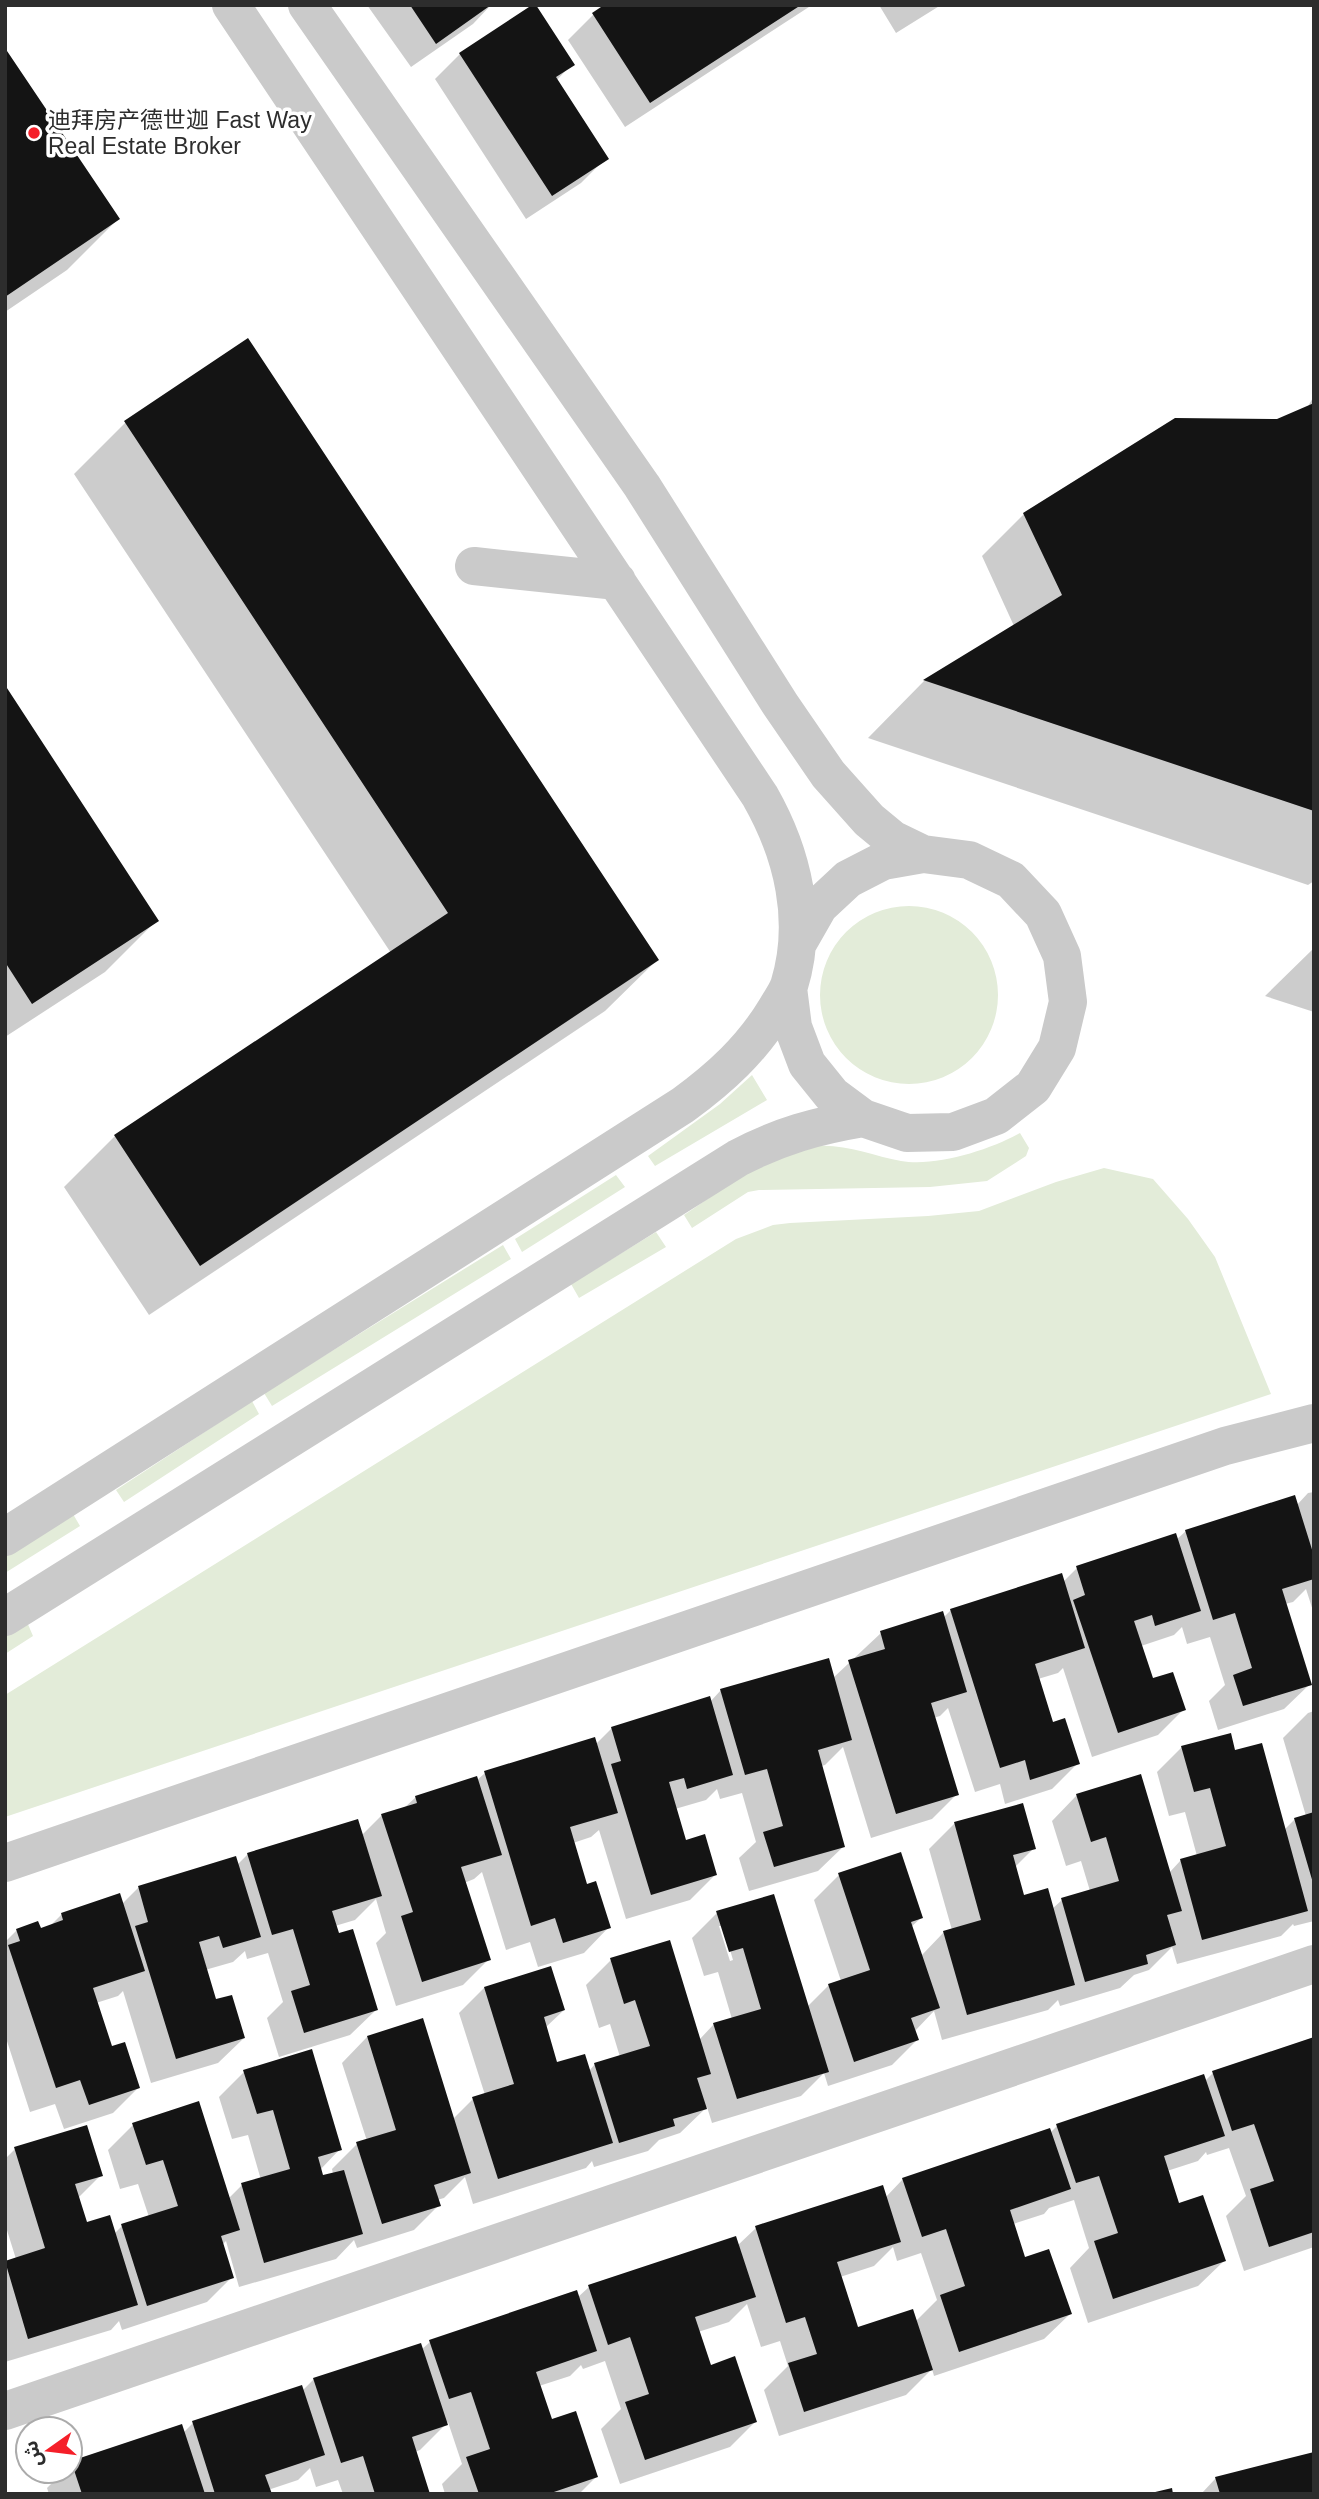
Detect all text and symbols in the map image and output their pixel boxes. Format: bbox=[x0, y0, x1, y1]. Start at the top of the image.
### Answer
place label: 迪拜房产德世迦 Fast Way Real Estate Broker bbox=[48, 107, 312, 159]
marker: 迪拜房产德世迦 Fast Way Real Estate Broker bbox=[26, 125, 42, 141]
north arrow bbox=[14, 2415, 84, 2485]
text: ش bbox=[20, 2439, 46, 2469]

